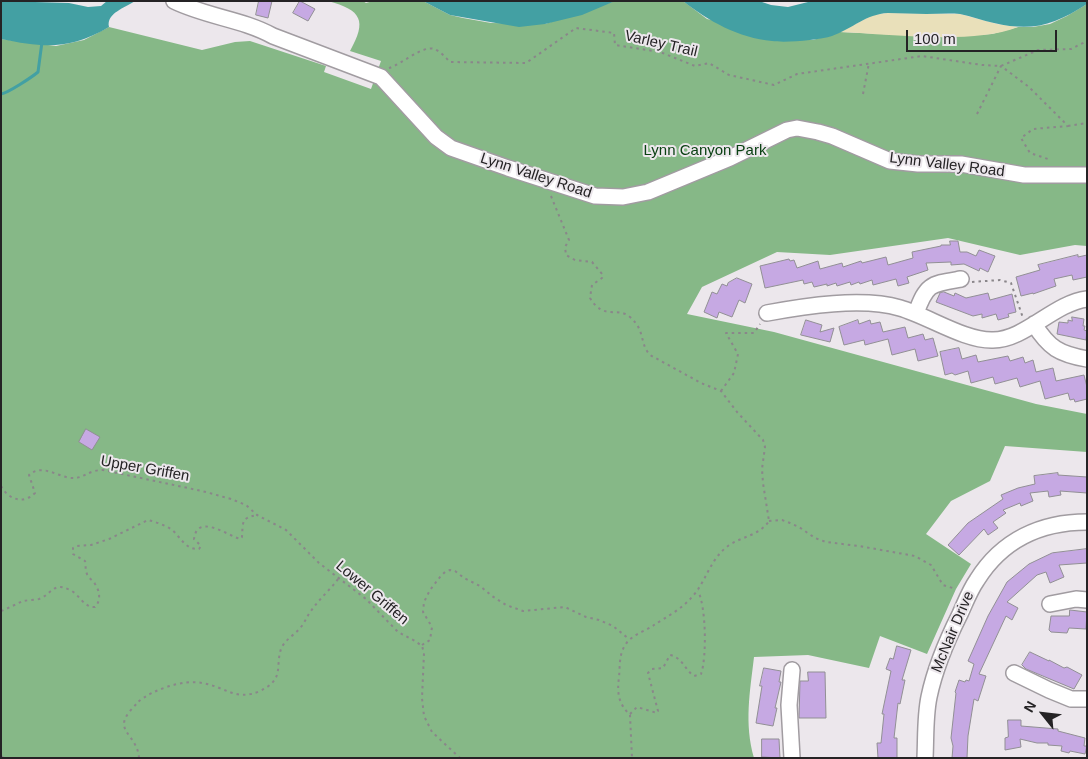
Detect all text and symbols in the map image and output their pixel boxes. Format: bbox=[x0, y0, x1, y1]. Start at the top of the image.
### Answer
scale bar bbox=[908, 20, 1059, 52]
street label: Varley Trail bbox=[623, 27, 699, 61]
text: 100 m bbox=[914, 30, 956, 47]
park label: Lynn Canyon Park bbox=[644, 142, 766, 160]
street label: Lynn Valley Road bbox=[888, 149, 1006, 181]
street label: Lynn Valley Road bbox=[478, 150, 594, 202]
street label: Upper Griffen bbox=[99, 452, 191, 486]
street label: Lower Griffen bbox=[332, 557, 412, 629]
street label: McNair Drive bbox=[928, 589, 978, 675]
north arrow bbox=[1018, 689, 1068, 739]
text: N bbox=[1020, 698, 1039, 715]

